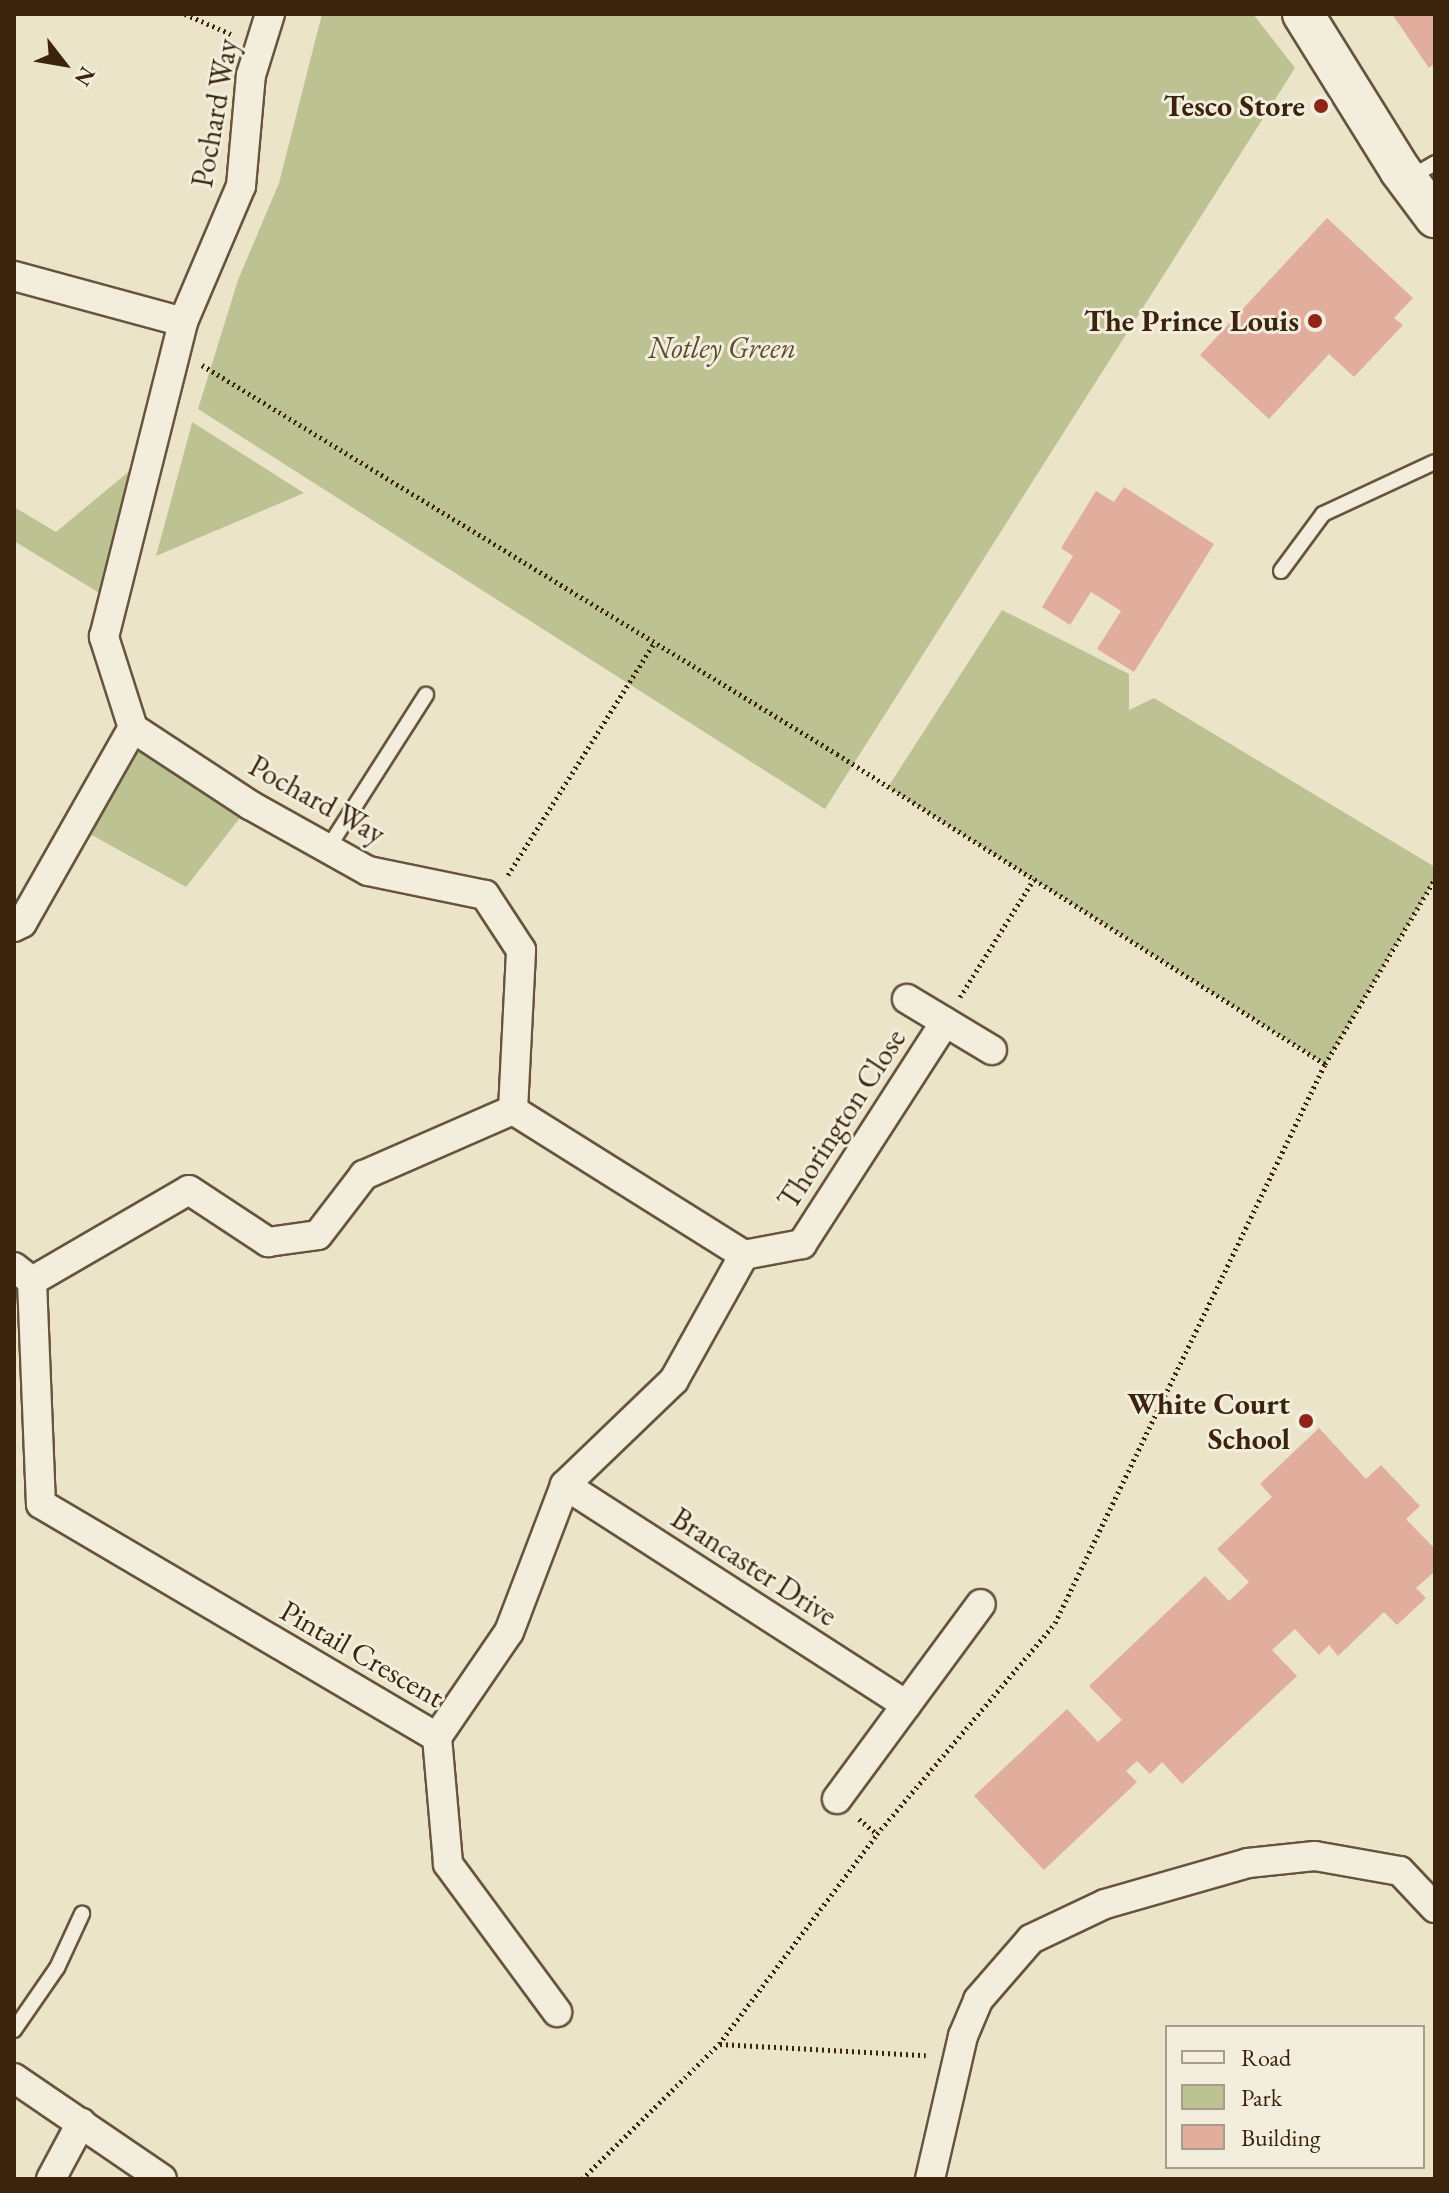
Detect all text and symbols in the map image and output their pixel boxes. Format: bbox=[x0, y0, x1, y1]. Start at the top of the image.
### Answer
north arrow bbox=[24, 24, 104, 104]
street label: Pochard Way bbox=[184, 36, 246, 190]
text: N bbox=[68, 62, 102, 92]
place label: Tesco Store bbox=[1164, 88, 1305, 124]
marker: Tesco Store bbox=[1312, 97, 1330, 115]
place label: The Prince Louis bbox=[1084, 303, 1299, 339]
marker: The Prince Louis bbox=[1306, 312, 1324, 330]
park label: Notley Green bbox=[648, 330, 796, 366]
street label: Pochard Way bbox=[243, 748, 391, 852]
street label: Thorington Close bbox=[770, 1022, 914, 1216]
place label: White Court School bbox=[1127, 1386, 1290, 1456]
marker: White Court School bbox=[1297, 1412, 1315, 1430]
street label: Brancaster Drive bbox=[664, 1500, 844, 1634]
street label: Pintail Crescent bbox=[274, 1593, 450, 1715]
legend bbox=[1165, 2025, 1425, 2169]
text: Road bbox=[1241, 2042, 1291, 2073]
text: Park bbox=[1241, 2082, 1282, 2113]
text: Building bbox=[1241, 2122, 1321, 2153]

